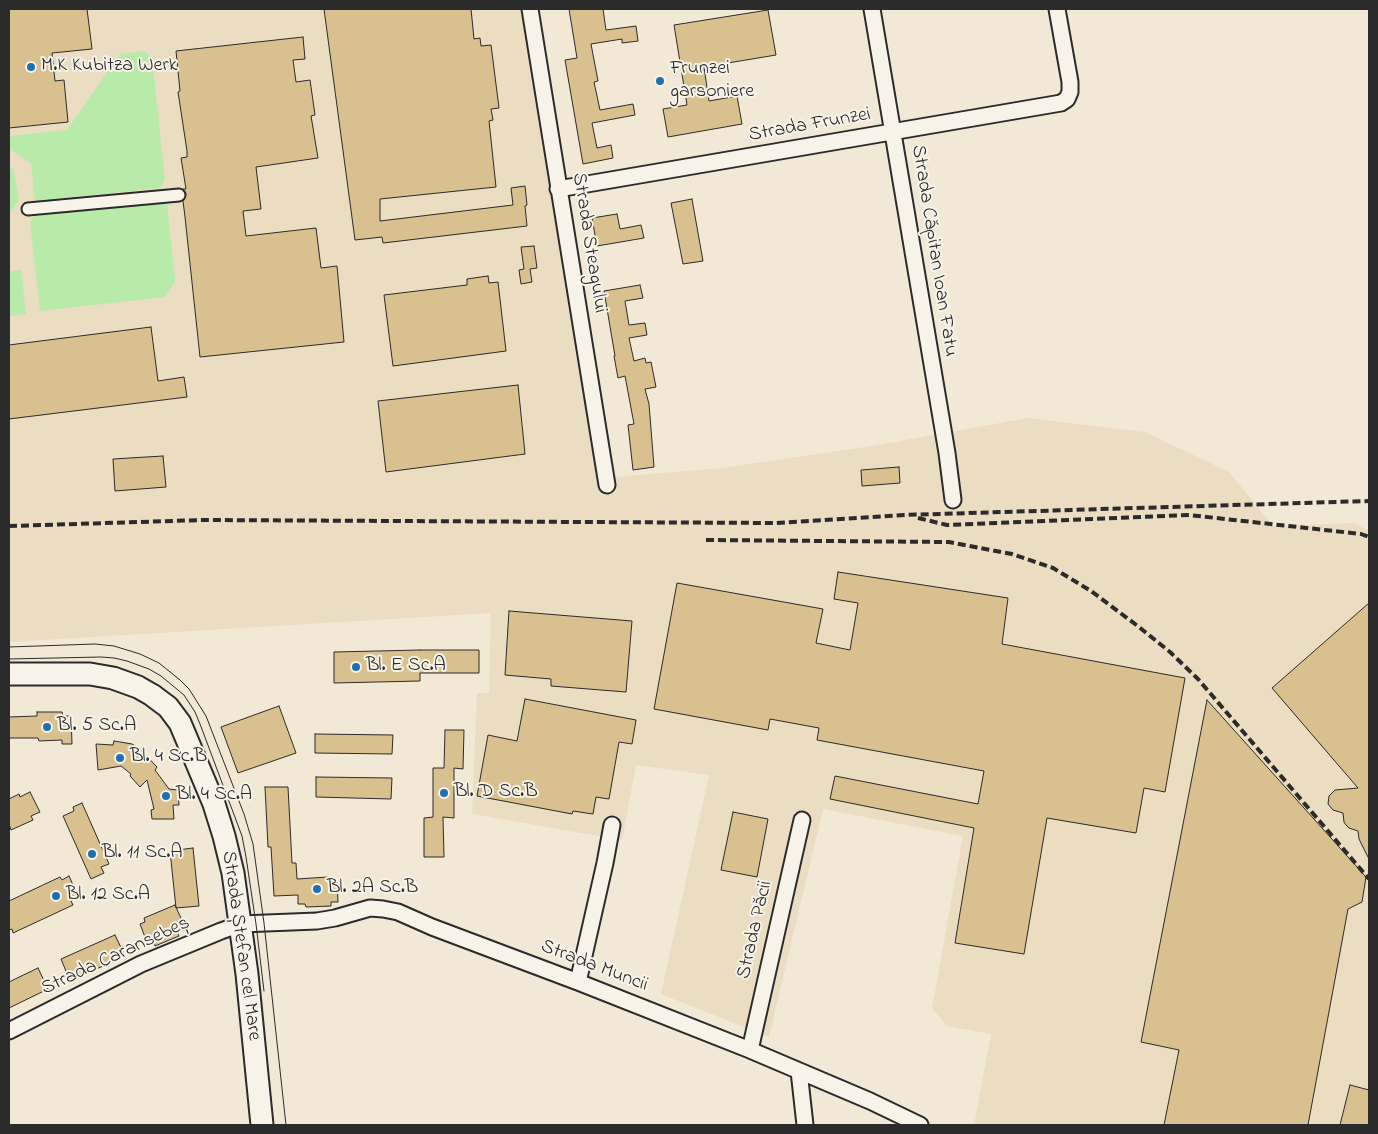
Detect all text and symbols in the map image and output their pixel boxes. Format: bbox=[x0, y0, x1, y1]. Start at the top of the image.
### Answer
place label: M.K Kubitza Werk bbox=[41, 55, 177, 79]
place label: Frunzei garsoniere bbox=[670, 58, 754, 105]
marker: M.K Kubitza Werk bbox=[25, 61, 37, 73]
marker: Frunzei garsoniere bbox=[654, 75, 666, 87]
street label: Strada Frunzei bbox=[747, 103, 873, 149]
street label: Strada Căpitan Ioan Fatu bbox=[904, 143, 962, 359]
street label: Strada Steagului bbox=[565, 171, 611, 315]
place label: Bl. E Sc.A bbox=[366, 655, 446, 679]
marker: Bl. E Sc.A bbox=[350, 661, 362, 673]
place label: Bl. 5 Sc.A bbox=[57, 715, 136, 739]
marker: Bl. 5 Sc.A bbox=[41, 721, 53, 733]
place label: Bl. 4 Sc.B bbox=[130, 746, 207, 770]
marker: Bl. 4 Sc.B bbox=[114, 752, 126, 764]
place label: Bl. D Sc.B bbox=[454, 781, 538, 805]
place label: Bl. 4 Sc.A bbox=[176, 784, 252, 808]
marker: Bl. D Sc.B bbox=[438, 787, 450, 799]
marker: Bl. 4 Sc.A bbox=[160, 790, 172, 802]
place label: Bl. 11 Sc.A bbox=[102, 842, 183, 866]
marker: Bl. 11 Sc.A bbox=[86, 848, 98, 860]
street label: Strada Ștefan cel Mare bbox=[215, 850, 265, 1042]
place label: Bl. 2A Sc.B bbox=[327, 877, 418, 901]
street label: Strada Păcii bbox=[733, 878, 779, 982]
marker: Bl. 2A Sc.B bbox=[311, 883, 323, 895]
place label: Bl. 12 Sc.A bbox=[66, 884, 150, 908]
marker: Bl. 12 Sc.A bbox=[50, 890, 62, 902]
street label: Strada Caransebeș bbox=[38, 912, 194, 1002]
street label: Strada Muncii bbox=[537, 936, 651, 998]

